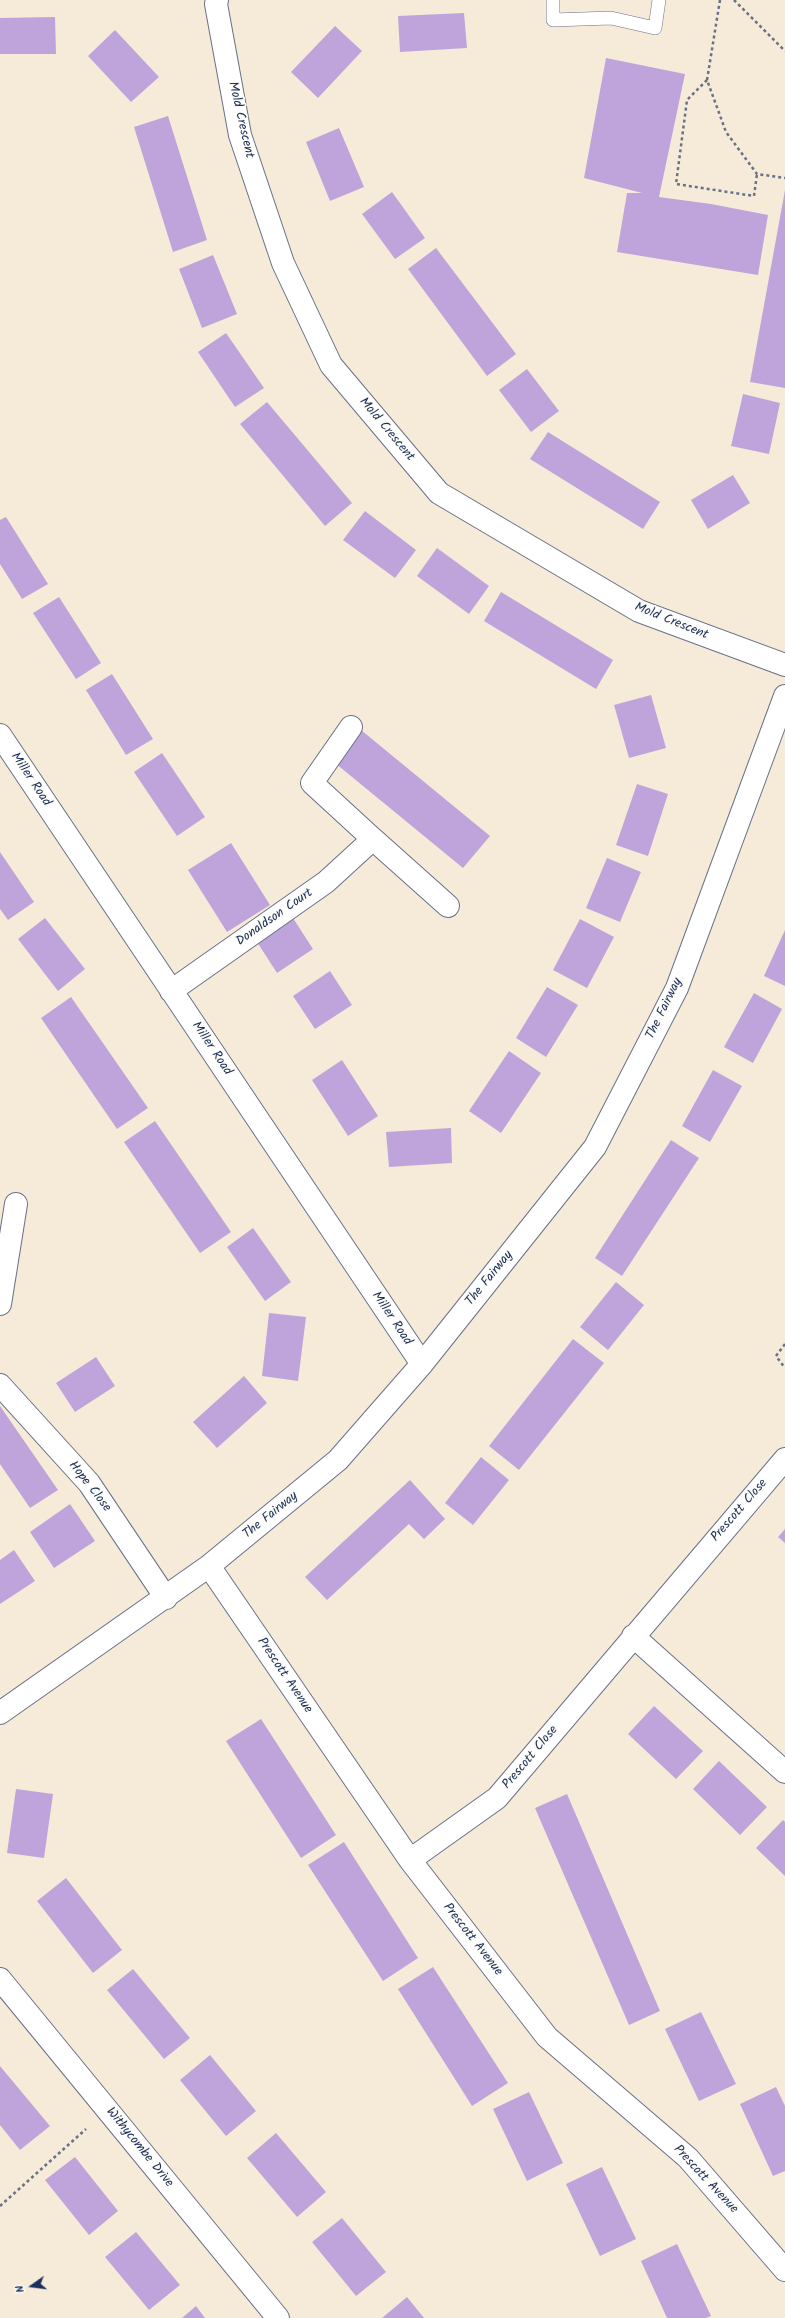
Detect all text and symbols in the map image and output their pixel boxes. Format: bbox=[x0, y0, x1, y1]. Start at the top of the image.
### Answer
street label: Mold Crescent bbox=[224, 80, 256, 160]
street label: Mold Crescent bbox=[355, 395, 417, 465]
street label: Mold Crescent bbox=[632, 600, 710, 644]
street label: Miller Road bbox=[6, 750, 54, 810]
street label: Donaldson Court bbox=[234, 886, 316, 950]
street label: The Fairway bbox=[643, 976, 687, 1042]
street label: Miller Road bbox=[187, 1019, 235, 1079]
street label: The Fairway bbox=[463, 1248, 517, 1310]
street label: Miller Road bbox=[367, 1289, 415, 1349]
street label: Hope Close bbox=[64, 1459, 114, 1515]
street label: Prescott Close bbox=[709, 1476, 771, 1546]
street label: The Fairway bbox=[240, 1489, 302, 1543]
street label: Prescott Avenue bbox=[253, 1635, 315, 1717]
street label: Prescott Close bbox=[500, 1723, 562, 1793]
street label: Prescott Avenue bbox=[439, 1901, 505, 1979]
street label: Withycombe Drive bbox=[102, 2105, 176, 2191]
street label: Prescott Avenue bbox=[669, 2143, 741, 2217]
north arrow bbox=[12, 2266, 52, 2306]
text: N bbox=[11, 2283, 30, 2294]

